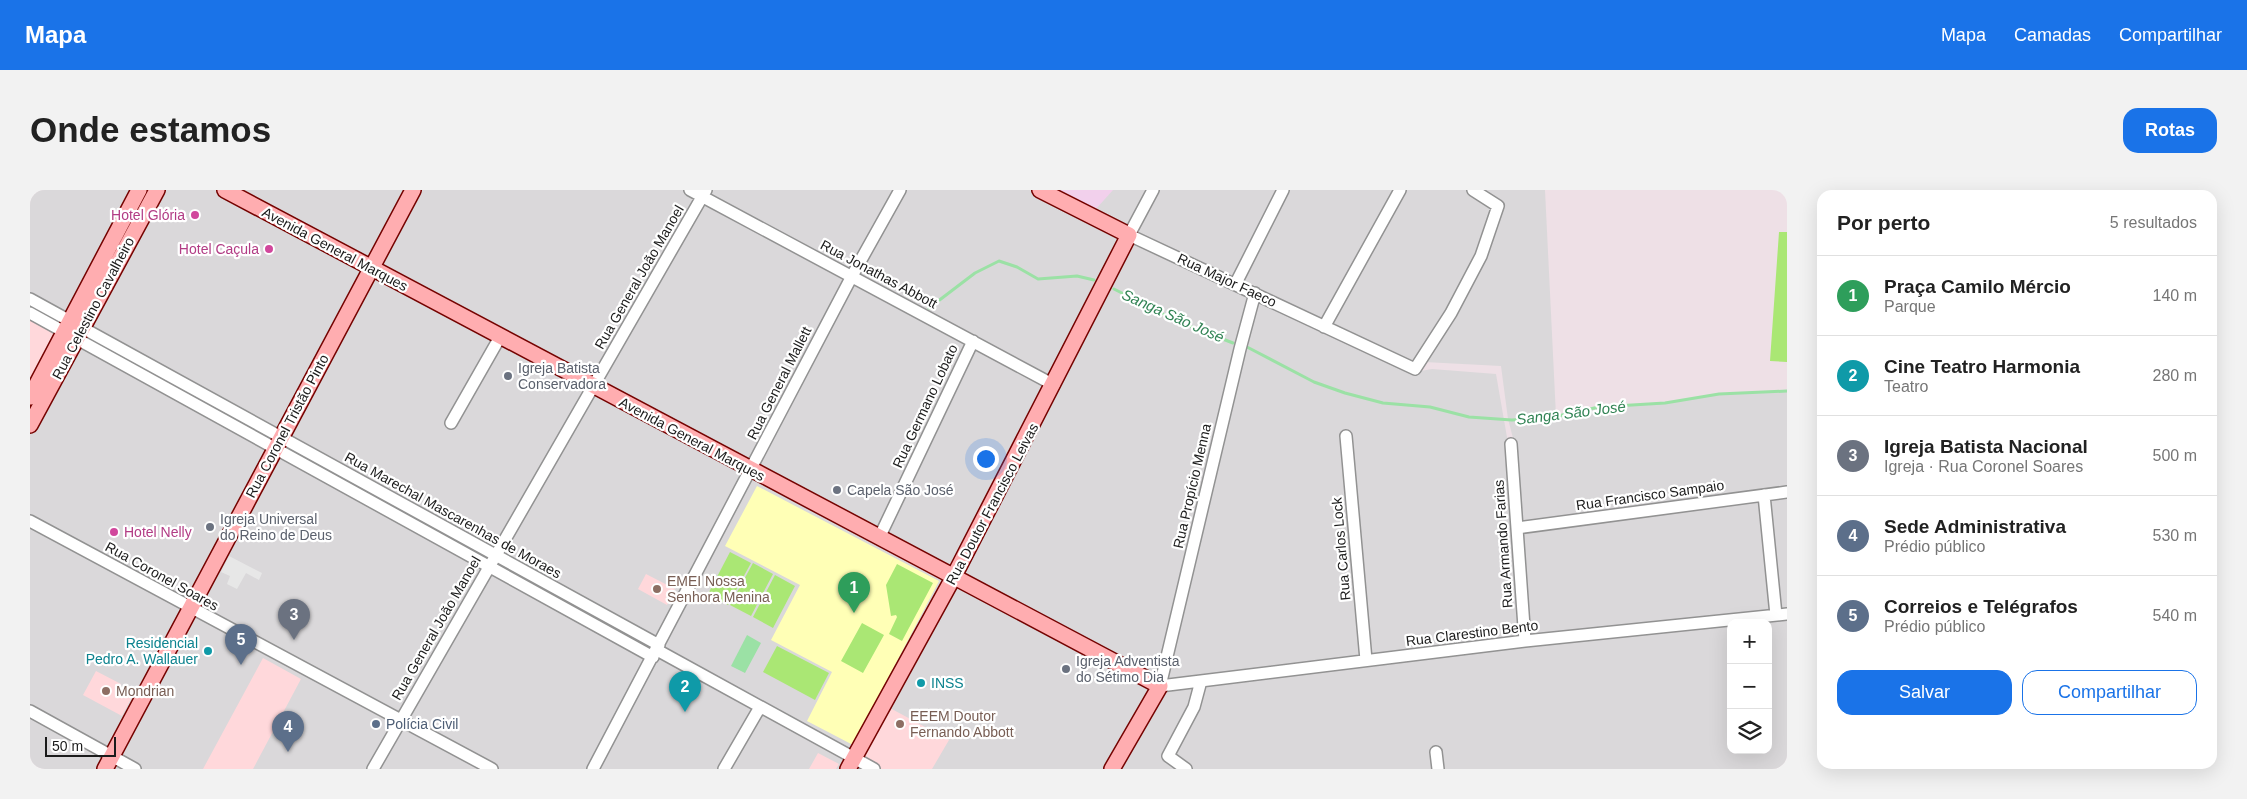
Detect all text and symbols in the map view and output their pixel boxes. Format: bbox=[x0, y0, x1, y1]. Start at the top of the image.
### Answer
text: Mapa bbox=[25, 21, 86, 48]
text: Mapa bbox=[1941, 25, 1986, 45]
text: Camadas bbox=[2014, 25, 2091, 45]
text: Compartilhar bbox=[2119, 25, 2222, 45]
button: Rotas bbox=[2123, 108, 2217, 153]
text: Onde estamos bbox=[30, 110, 271, 149]
street label: Rua General João Manoel bbox=[591, 202, 687, 352]
street label: Avenida General Marques bbox=[260, 204, 410, 294]
place label: Hotel Glória bbox=[111, 207, 185, 223]
marker: Hotel Glória bbox=[189, 209, 201, 221]
text: Por perto bbox=[1837, 211, 1930, 234]
text: 5 resultados bbox=[2110, 214, 2197, 231]
street label: Rua Celestino Cavalheiro bbox=[49, 234, 137, 382]
street label: Rua Jonathas Abbott bbox=[818, 236, 940, 312]
place label: Hotel Caçula bbox=[179, 241, 259, 257]
marker: Hotel Caçula bbox=[263, 243, 275, 255]
street label: Rua Major Faeco bbox=[1175, 250, 1279, 310]
text: Praça Camilo Mércio bbox=[1884, 276, 2071, 297]
water label: Sanga São José bbox=[1119, 285, 1227, 346]
text: 1 bbox=[1849, 287, 1857, 304]
text: 140 m bbox=[2153, 287, 2197, 304]
text: Parque bbox=[1884, 298, 1936, 315]
street label: Rua General Mallett bbox=[744, 324, 814, 442]
street label: Rua Germano Lobato bbox=[889, 341, 961, 470]
street label: Rua Coronel Tristão Pinto bbox=[242, 351, 332, 501]
text: Cine Teatro Harmonia bbox=[1884, 356, 2080, 377]
place label: Igreja Batista Conservadora bbox=[518, 360, 606, 392]
text: 2 bbox=[1849, 367, 1857, 384]
text: 280 m bbox=[2153, 367, 2197, 384]
marker: Igreja Batista Conservadora bbox=[502, 370, 514, 382]
text: Teatro bbox=[1884, 378, 1928, 395]
street label: Avenida General Marques bbox=[617, 394, 767, 484]
water label: Sanga São José bbox=[1515, 397, 1627, 428]
street label: Rua Doutor Francisco Leivas bbox=[943, 421, 1041, 587]
street label: Rua Propício Menna bbox=[1170, 422, 1214, 550]
text: Igreja Batista Nacional bbox=[1884, 436, 2088, 457]
your location bbox=[973, 446, 999, 472]
text: 3 bbox=[1849, 447, 1857, 464]
text: 500 m bbox=[2153, 447, 2197, 464]
street label: Rua Marechal Mascarenhas de Moraes bbox=[342, 449, 564, 581]
text: Igreja · Rua Coronel Soares bbox=[1884, 458, 2083, 475]
street label: Rua Francisco Sampaio bbox=[1575, 477, 1725, 513]
street label: Rua Armando Farias bbox=[1491, 479, 1515, 609]
place label: Capela São José bbox=[847, 482, 954, 498]
marker: Capela São José bbox=[831, 484, 843, 496]
street label: Rua Carlos Lock bbox=[1328, 496, 1353, 601]
place label: Igreja Universal do Reino de Deus bbox=[220, 511, 332, 543]
text: Sede Administrativa bbox=[1884, 516, 2066, 537]
marker: Igreja Universal do Reino de Deus bbox=[204, 521, 216, 533]
place label: Hotel Nelly bbox=[124, 524, 192, 540]
marker: Hotel Nelly bbox=[108, 526, 120, 538]
text: 4 bbox=[1849, 527, 1857, 544]
text: 530 m bbox=[2153, 527, 2197, 544]
street label: Rua Coronel Soares bbox=[103, 538, 221, 614]
text: Prédio público bbox=[1884, 538, 1985, 555]
street label: Rua General João Manoel bbox=[388, 553, 484, 703]
pin: 1 bbox=[838, 572, 870, 613]
place label: EMEI Nossa Senhora Menina bbox=[667, 573, 770, 605]
marker: EMEI Nossa Senhora Menina bbox=[651, 583, 663, 595]
text: Correios e Telégrafos bbox=[1884, 596, 2078, 617]
pin: 3 bbox=[278, 599, 310, 640]
text: 5 bbox=[1849, 607, 1857, 624]
text: 540 m bbox=[2153, 607, 2197, 624]
street label: Rua Clarestino Bento bbox=[1405, 617, 1539, 649]
text: Prédio público bbox=[1884, 618, 1985, 635]
map controls bbox=[1727, 619, 1772, 754]
button: + bbox=[1727, 619, 1772, 664]
pin: 5 bbox=[225, 624, 257, 665]
place label: Residencial Pedro A. Wallauer bbox=[86, 635, 198, 667]
marker: Residencial Pedro A. Wallauer bbox=[202, 645, 214, 657]
place label: Igreja Adventista do Sétimo Dia bbox=[1076, 653, 1180, 685]
marker: Igreja Adventista do Sétimo Dia bbox=[1060, 663, 1072, 675]
button: − bbox=[1727, 664, 1772, 709]
button: Salvar bbox=[1837, 670, 2012, 715]
button: Compartilhar bbox=[2022, 670, 2197, 715]
pin: 2 bbox=[669, 671, 701, 712]
place label: INSS bbox=[931, 675, 964, 691]
marker: INSS bbox=[915, 677, 927, 689]
place label: Mondrian bbox=[116, 683, 174, 699]
marker: Mondrian bbox=[100, 685, 112, 697]
place label: EEEM Doutor Fernando Abbott bbox=[910, 708, 1014, 740]
button: layers bbox=[1727, 709, 1772, 754]
pin: 4 bbox=[272, 711, 304, 752]
place label: Polícia Civil bbox=[386, 716, 458, 732]
marker: Polícia Civil bbox=[370, 718, 382, 730]
marker: EEEM Doutor Fernando Abbott bbox=[894, 718, 906, 730]
scale bar bbox=[45, 734, 116, 757]
text: 50 m bbox=[52, 738, 83, 754]

